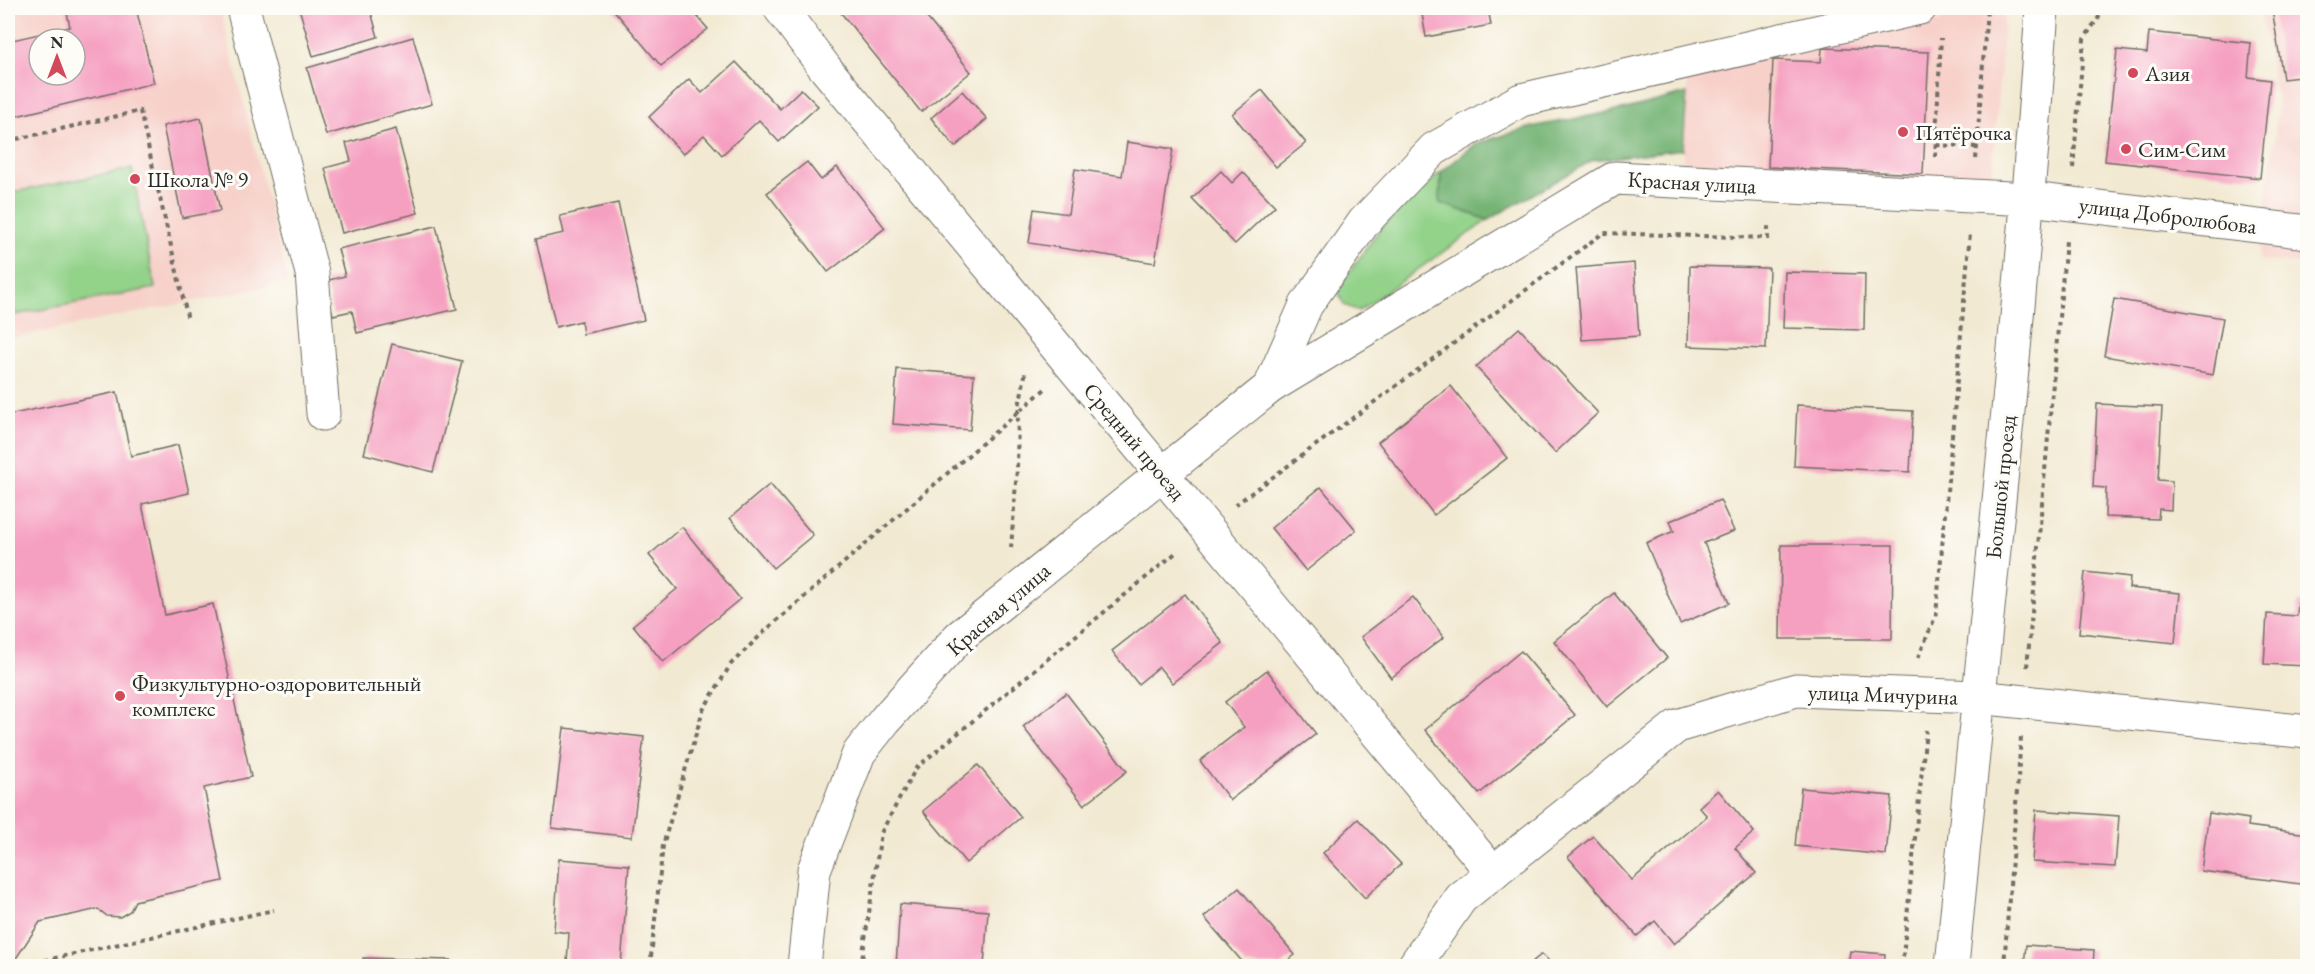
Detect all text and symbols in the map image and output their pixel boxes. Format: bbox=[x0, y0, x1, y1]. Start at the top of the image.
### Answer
north arrow bbox=[27, 27, 87, 87]
text: N bbox=[51, 32, 64, 53]
place label: Азия bbox=[2144, 59, 2190, 88]
marker: Азия bbox=[2126, 66, 2140, 80]
place label: Пятёрочка bbox=[1915, 118, 2012, 147]
marker: Пятёрочка bbox=[1896, 125, 1910, 139]
place label: Сим-Сим bbox=[2138, 135, 2226, 164]
marker: Сим-Сим bbox=[2119, 142, 2133, 156]
place label: Школа № 9 bbox=[147, 165, 248, 194]
street label: Красная улица bbox=[1627, 165, 1757, 200]
marker: Школа № 9 bbox=[128, 172, 142, 186]
street label: улица Добролюбова bbox=[2077, 190, 2259, 241]
street label: Средний проезд bbox=[1077, 377, 1192, 506]
street label: Большой проезд bbox=[1979, 414, 2022, 560]
street label: Красная улица bbox=[940, 556, 1057, 663]
place label: Физкультурно-оздоровительный комплекс bbox=[132, 669, 422, 723]
street label: улица Мичурина bbox=[1808, 677, 1959, 712]
marker: Физкультурно-оздоровительный комплекс bbox=[113, 689, 127, 703]

